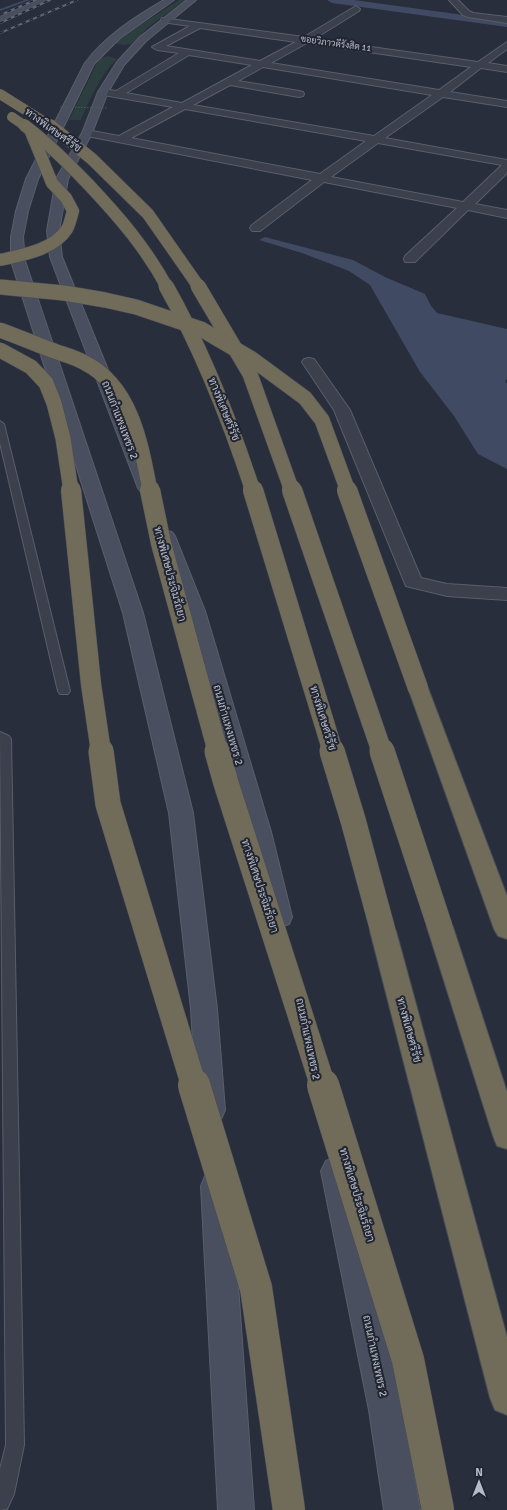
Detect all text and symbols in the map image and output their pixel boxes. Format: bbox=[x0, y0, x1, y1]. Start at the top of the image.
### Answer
street label: ซอยวิภาวดีรังสิต 11 bbox=[300, 33, 372, 54]
street label: ทางพิเศษศรีรัช bbox=[22, 103, 85, 155]
street label: ทางพิเศษศรีรัช bbox=[205, 375, 245, 443]
street label: ถนนกำแพงเพชร 2 bbox=[99, 379, 142, 461]
street label: ทางพิเศษประจิมรัถยา bbox=[151, 525, 190, 623]
street label: ถนนกำแพงเพชร 2 bbox=[210, 683, 247, 767]
street label: ทางพิเศษศรีรัช bbox=[307, 684, 341, 752]
street label: ทางพิเศษประจิมรัถยา bbox=[239, 837, 282, 934]
street label: ทางพิเศษศรีรัช bbox=[394, 995, 426, 1064]
street label: ถนนกำแพงเพชร 2 bbox=[293, 997, 324, 1081]
street label: ทางพิเศษประจิมรัถยา bbox=[337, 1146, 378, 1244]
street label: ถนนกำแพงเพชร 2 bbox=[360, 1314, 391, 1398]
north arrow bbox=[459, 1462, 499, 1502]
text: N bbox=[475, 1466, 483, 1479]

